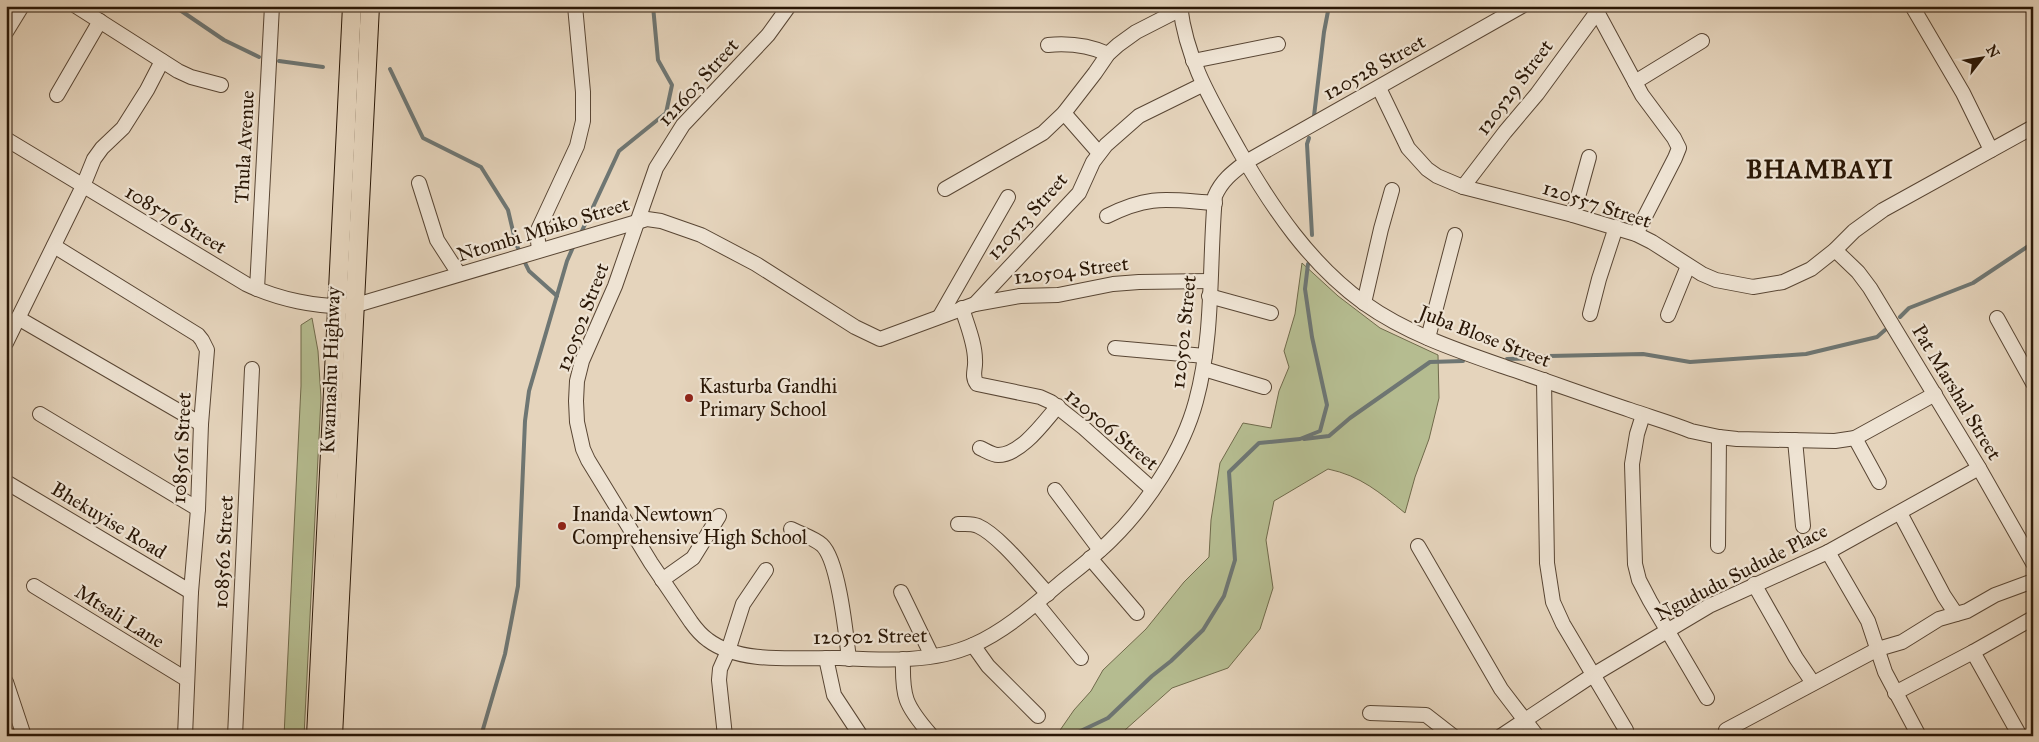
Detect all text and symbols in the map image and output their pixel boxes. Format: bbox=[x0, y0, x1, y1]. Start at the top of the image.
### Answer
street label: 120528 Street bbox=[1319, 29, 1429, 105]
north arrow bbox=[1956, 32, 2006, 82]
street label: 121603 Street bbox=[652, 33, 744, 131]
street label: 120529 Street bbox=[1470, 35, 1558, 139]
text: N bbox=[1982, 42, 2003, 61]
street label: Thula Avenue bbox=[229, 90, 259, 204]
district label: BHAMBAYI bbox=[1746, 154, 1894, 185]
street label: 120513 Street bbox=[982, 168, 1072, 264]
street label: 120557 Street bbox=[1540, 175, 1654, 233]
street label: 108576 Street bbox=[121, 179, 231, 259]
street label: Ntombi Mbiko Street bbox=[454, 191, 632, 267]
street label: 120504 Street bbox=[1012, 251, 1130, 289]
street label: 120502 Street bbox=[550, 259, 614, 375]
street label: 120502 Street bbox=[1165, 274, 1201, 390]
street label: Kwamashu Highway bbox=[315, 285, 346, 454]
street label: Juba Blose Street bbox=[1414, 299, 1554, 373]
street label: Pat Marshal Street bbox=[1907, 320, 2007, 464]
place label: Kasturba Gandhi Primary School bbox=[699, 374, 838, 421]
street label: 120506 Street bbox=[1060, 383, 1164, 475]
street label: 108561 Street bbox=[166, 392, 196, 504]
marker: Kasturba Gandhi Primary School bbox=[683, 392, 695, 404]
street label: Bhekuyise Road bbox=[47, 476, 171, 564]
street label: 108562 Street bbox=[208, 495, 238, 609]
place label: Inanda Newtown Comprehensive High School bbox=[572, 502, 808, 550]
street label: Ngududu Sudude Place bbox=[1651, 518, 1832, 627]
marker: Inanda Newtown Comprehensive High School bbox=[556, 520, 568, 532]
street label: Mtsali Lane bbox=[71, 579, 169, 653]
street label: 120502 Street bbox=[813, 623, 927, 649]

